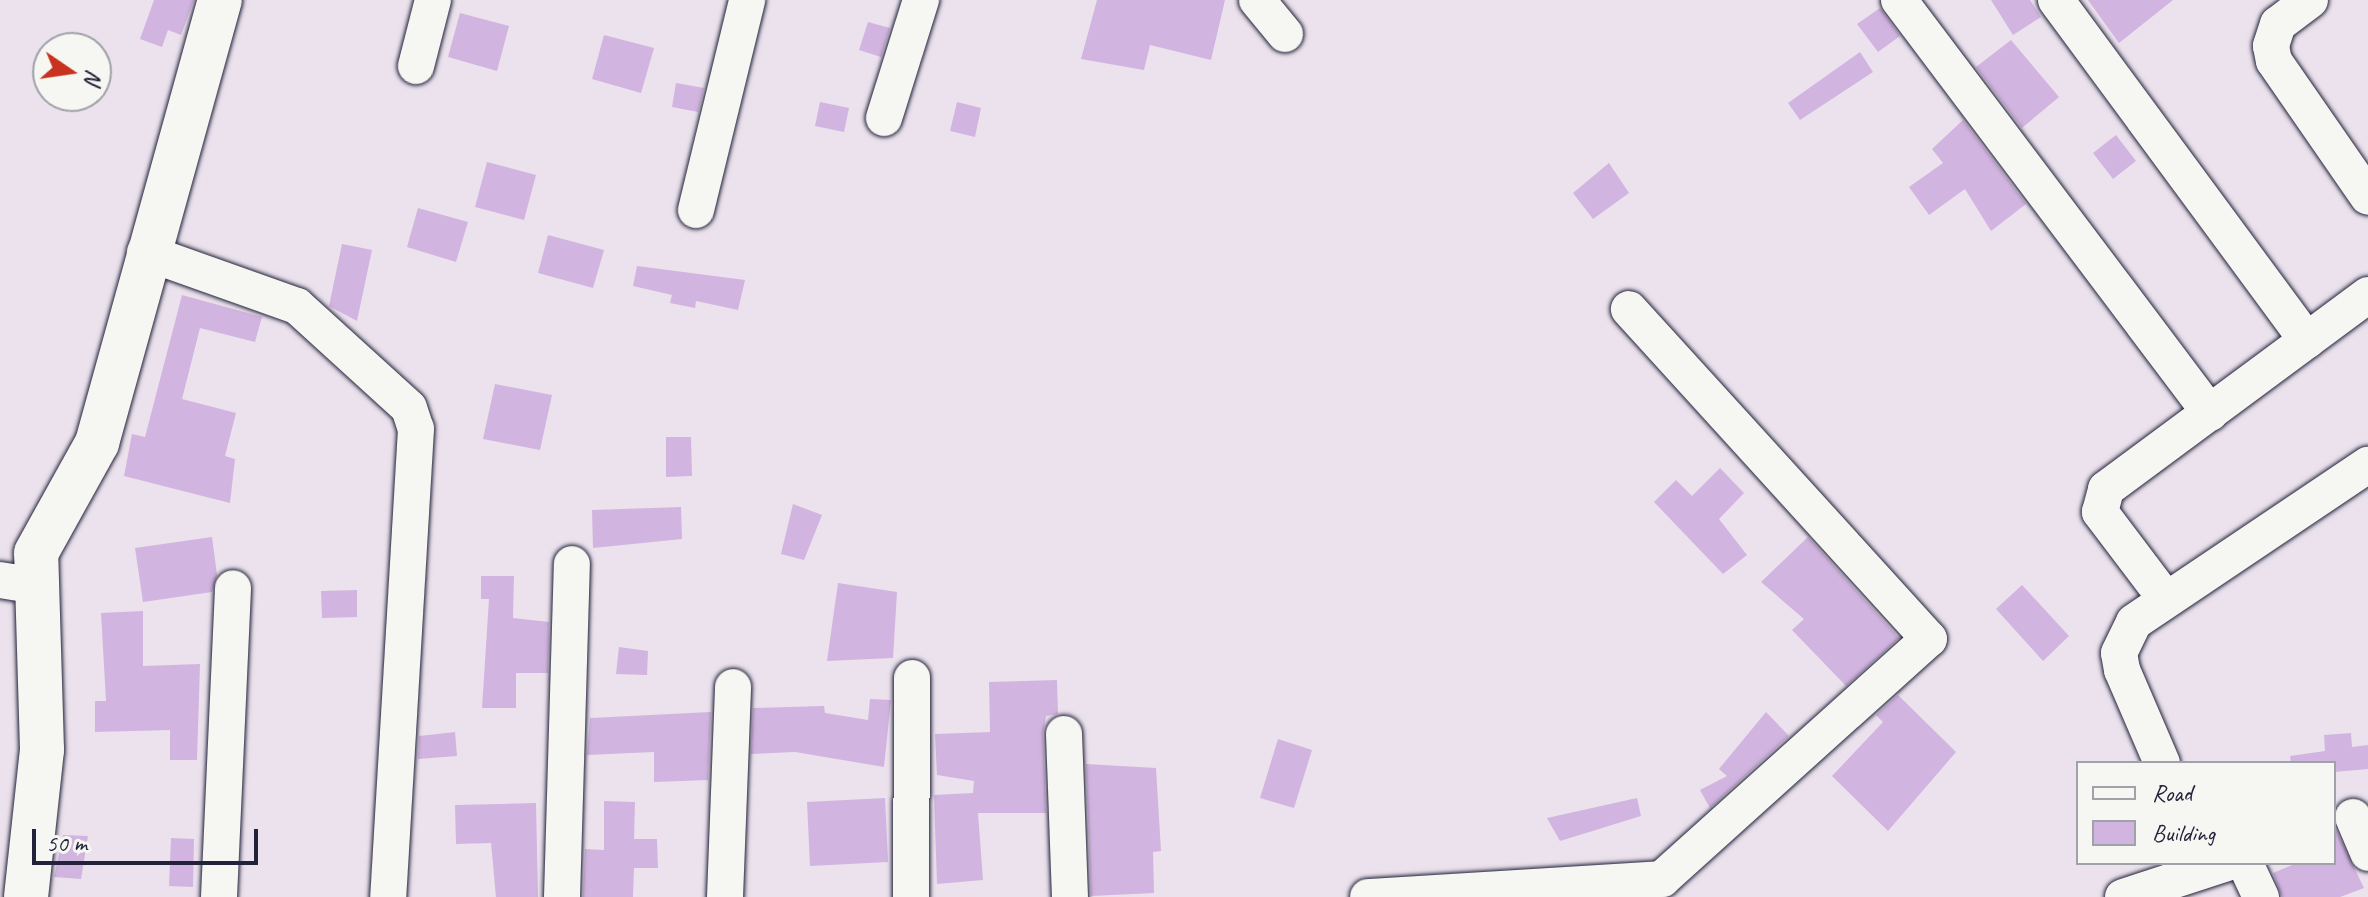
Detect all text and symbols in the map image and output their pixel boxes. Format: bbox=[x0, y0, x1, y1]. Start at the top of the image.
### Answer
north arrow bbox=[32, 32, 112, 112]
text: N bbox=[78, 67, 109, 87]
legend bbox=[2076, 761, 2336, 865]
text: Road bbox=[2152, 778, 2192, 808]
scale bar bbox=[36, 813, 262, 863]
text: Building bbox=[2152, 818, 2215, 848]
text: 50 m bbox=[46, 828, 87, 858]

